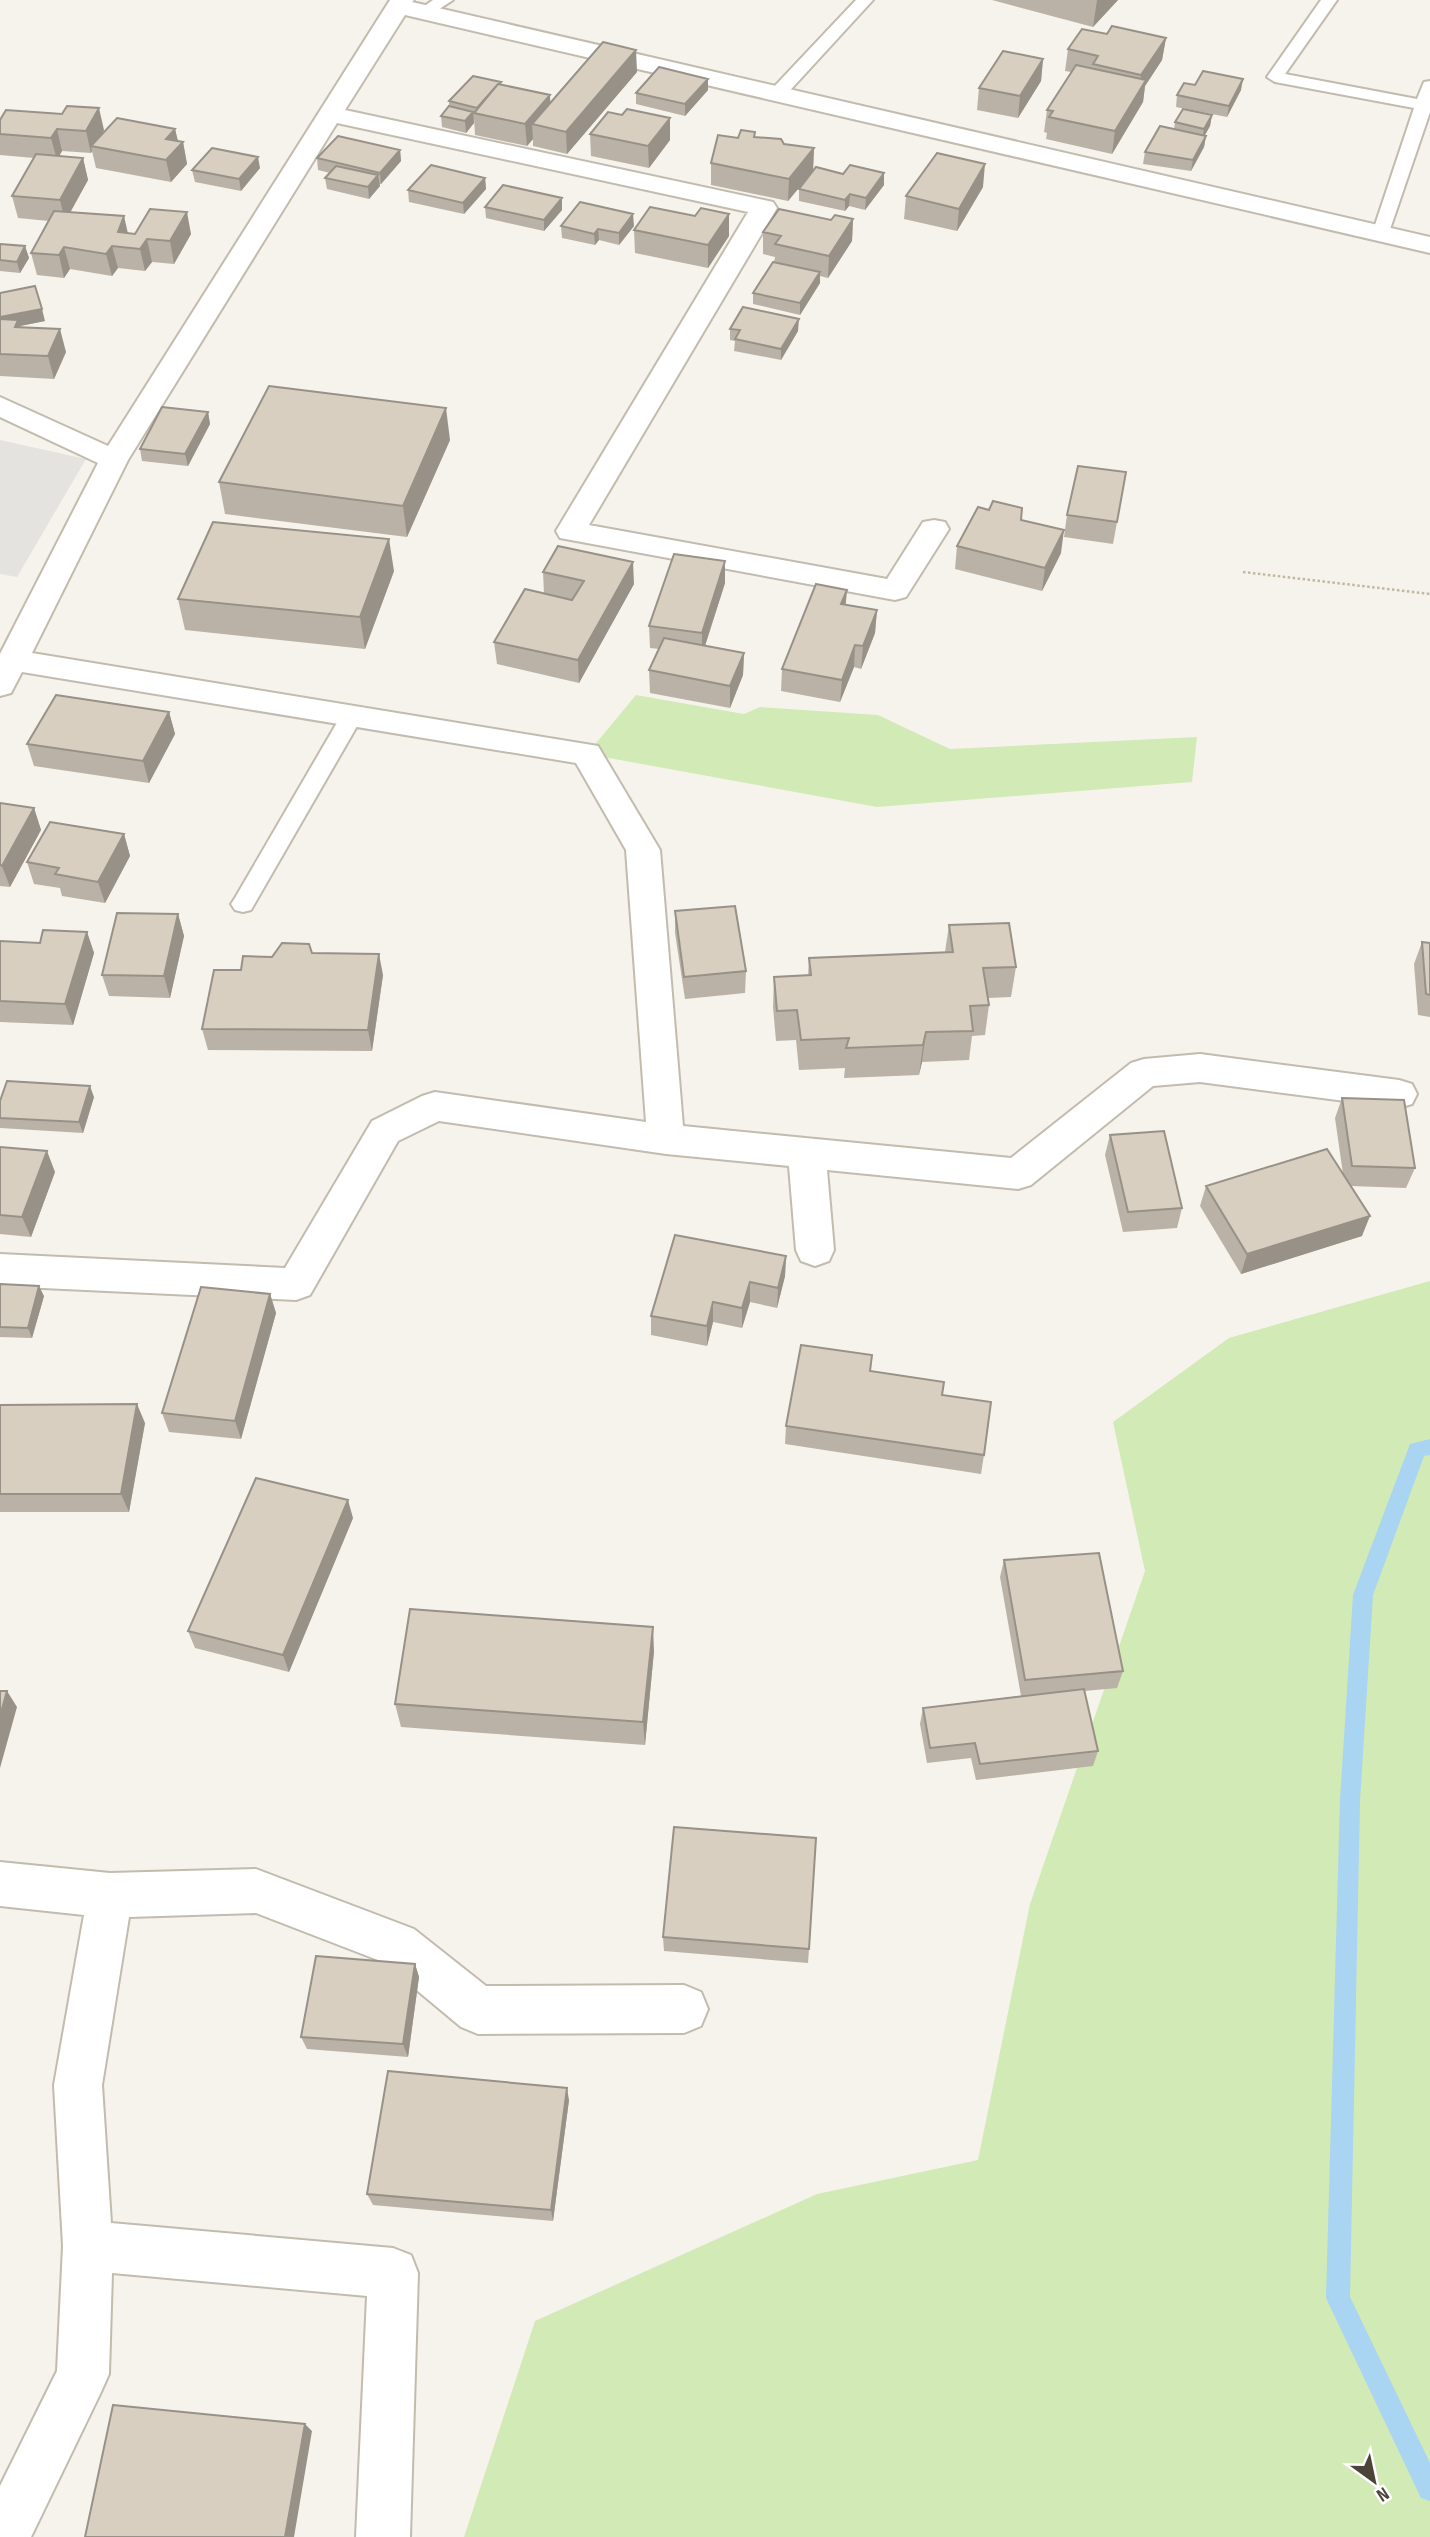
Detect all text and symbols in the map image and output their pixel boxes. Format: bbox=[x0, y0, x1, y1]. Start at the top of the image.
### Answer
north arrow bbox=[1339, 2446, 1409, 2516]
text: N bbox=[1372, 2482, 1393, 2506]

